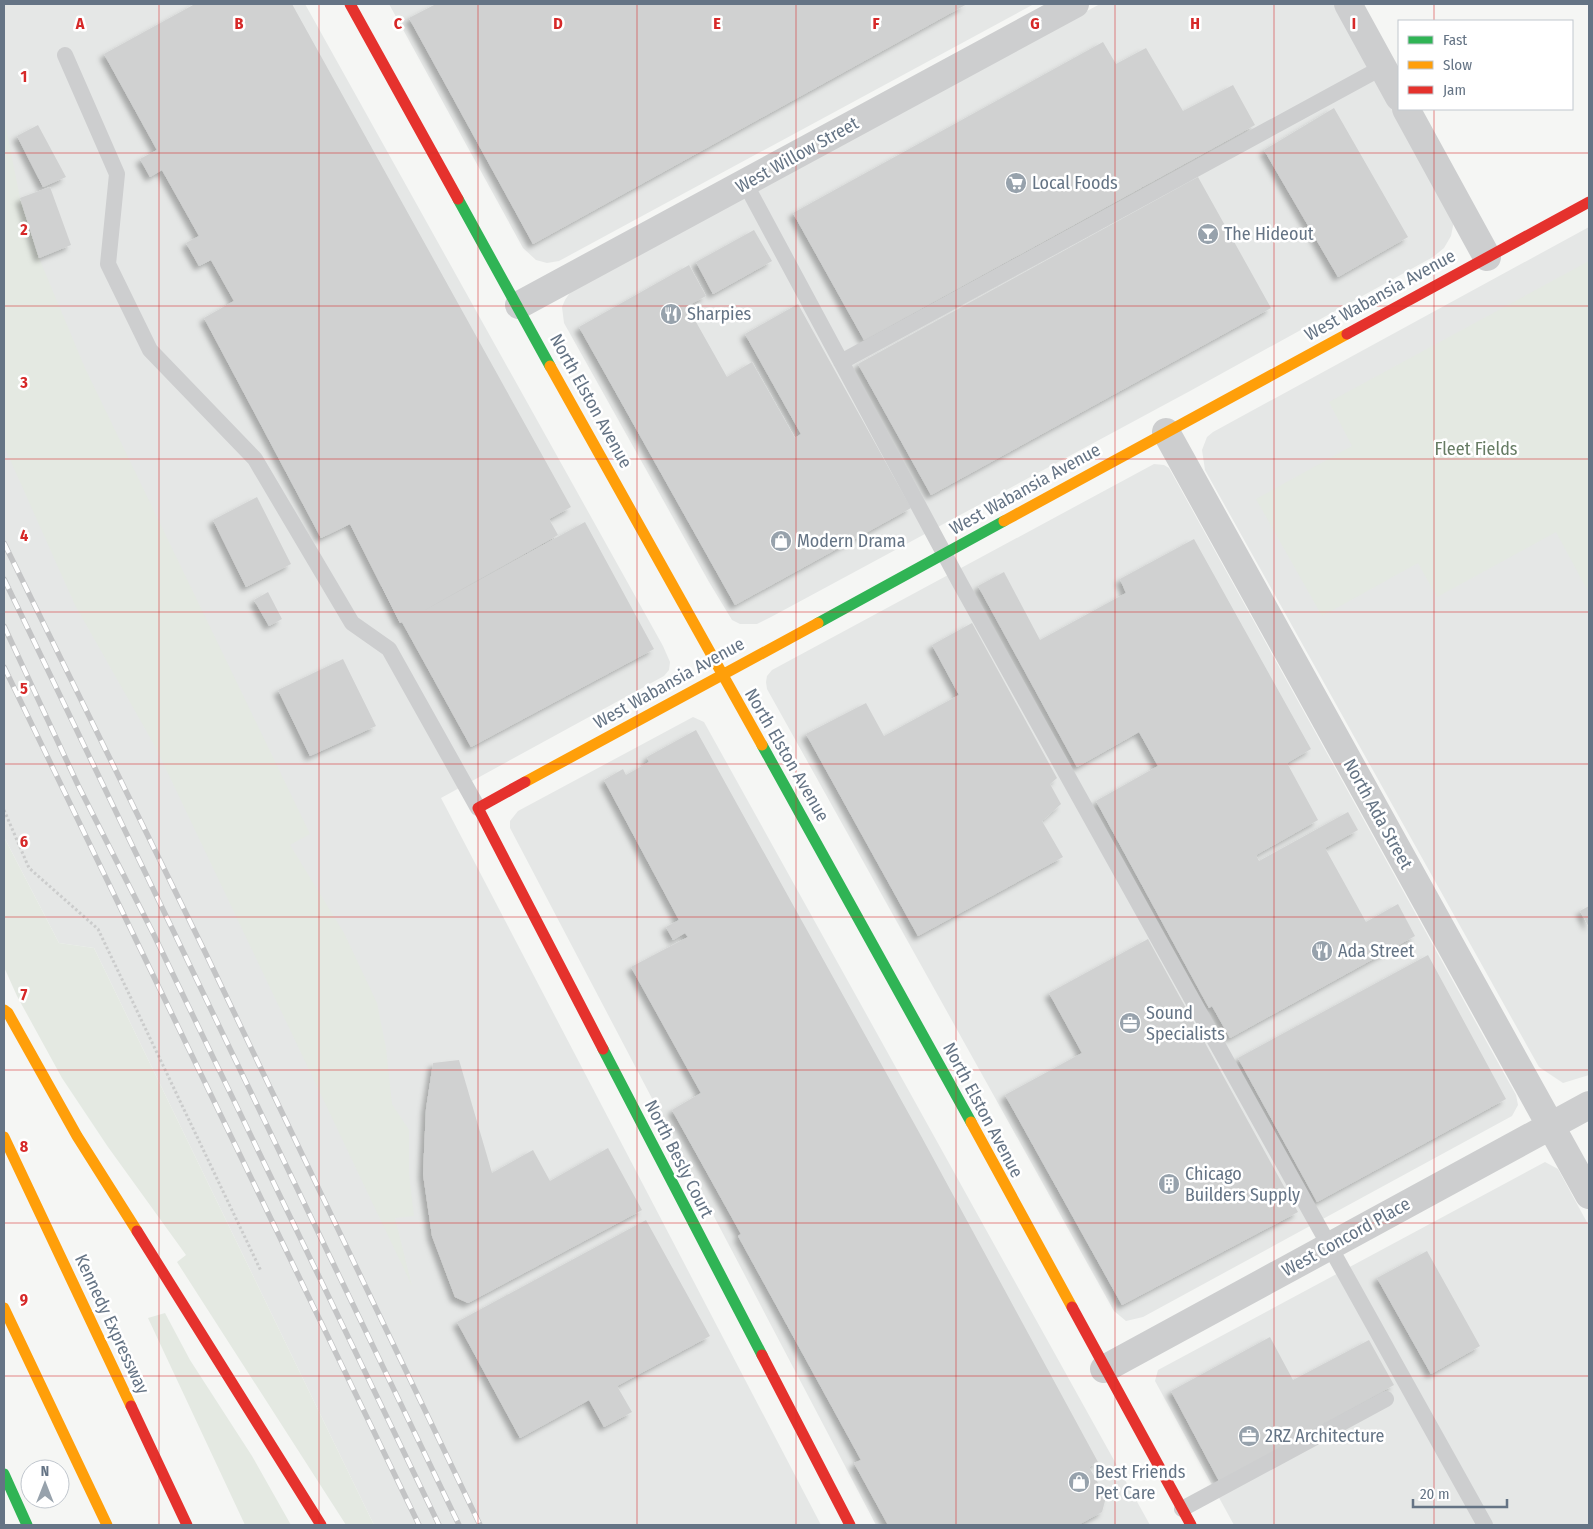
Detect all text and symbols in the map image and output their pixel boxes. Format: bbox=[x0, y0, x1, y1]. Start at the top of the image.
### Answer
text: A bbox=[75, 14, 85, 33]
text: B bbox=[235, 14, 244, 33]
text: C bbox=[394, 14, 403, 33]
text: D bbox=[553, 14, 563, 33]
text: E bbox=[713, 14, 721, 33]
text: F bbox=[872, 14, 880, 33]
text: G bbox=[1030, 14, 1040, 33]
text: H bbox=[1190, 14, 1200, 33]
text: I bbox=[1352, 14, 1356, 33]
legend bbox=[1398, 20, 1573, 110]
text: Fast bbox=[1443, 31, 1467, 49]
text: Slow bbox=[1443, 56, 1472, 74]
text: 1 bbox=[21, 67, 27, 86]
text: Jam bbox=[1443, 81, 1466, 99]
street label: West Willow Street bbox=[732, 112, 862, 198]
supermarket icon: Local Foods bbox=[1004, 171, 1028, 195]
place label: Local Foods bbox=[1032, 172, 1118, 194]
text: 2 bbox=[19, 220, 28, 239]
bar icon: The Hideout bbox=[1196, 222, 1220, 246]
place label: The Hideout bbox=[1224, 223, 1314, 245]
street label: West Wabansia Avenue bbox=[1301, 244, 1459, 346]
restaurant icon: Sharpies bbox=[659, 302, 683, 326]
place label: Sharpies bbox=[687, 303, 752, 325]
street label: North Elston Avenue bbox=[545, 330, 637, 472]
text: 3 bbox=[19, 373, 28, 392]
street label: West Wabansia Avenue bbox=[946, 438, 1104, 540]
park label: Fleet Fields bbox=[1435, 438, 1518, 460]
text: 4 bbox=[20, 526, 28, 545]
shop icon: Modern Drama bbox=[769, 529, 793, 553]
place label: Modern Drama bbox=[797, 530, 906, 552]
street label: West Wabansia Avenue bbox=[590, 632, 748, 734]
text: 5 bbox=[20, 679, 28, 698]
street label: North Elston Avenue bbox=[740, 685, 834, 826]
street label: North Ada Street bbox=[1339, 755, 1417, 873]
text: 6 bbox=[20, 832, 28, 851]
restaurant icon: Ada Street bbox=[1310, 939, 1334, 963]
place label: Ada Street bbox=[1338, 940, 1415, 962]
text: 7 bbox=[21, 985, 28, 1004]
place label: Sound Specialists bbox=[1146, 1002, 1225, 1045]
office icon: Sound Specialists bbox=[1118, 1011, 1142, 1035]
street label: North Elston Avenue bbox=[938, 1039, 1028, 1181]
street label: North Besly Court bbox=[640, 1096, 718, 1222]
text: 8 bbox=[20, 1137, 29, 1156]
place label: Chicago Builders Supply bbox=[1185, 1163, 1300, 1206]
building icon: Chicago Builders Supply bbox=[1157, 1172, 1181, 1196]
street label: West Concord Place bbox=[1278, 1193, 1414, 1281]
street label: Kennedy Expressway bbox=[70, 1251, 154, 1397]
text: 9 bbox=[20, 1290, 28, 1309]
office icon: 2RZ Architecture bbox=[1237, 1424, 1261, 1448]
place label: 2RZ Architecture bbox=[1265, 1425, 1385, 1447]
north arrow bbox=[20, 1459, 70, 1509]
place label: Best Friends Pet Care bbox=[1095, 1461, 1186, 1504]
text: N bbox=[41, 1463, 49, 1480]
shop icon: Best Friends Pet Care bbox=[1067, 1470, 1091, 1494]
scale bar bbox=[1413, 1476, 1507, 1508]
text: 20 m bbox=[1420, 1485, 1450, 1503]

